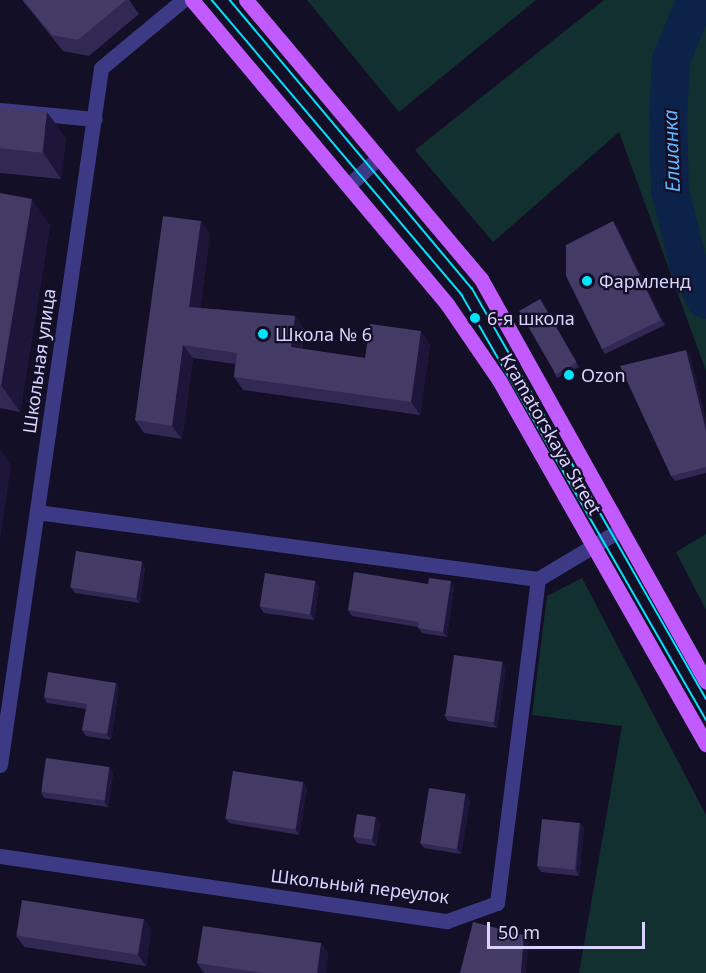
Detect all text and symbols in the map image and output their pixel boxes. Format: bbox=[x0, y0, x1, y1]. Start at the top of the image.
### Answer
water label: Елшанка bbox=[658, 109, 684, 193]
place label: Фармленд bbox=[599, 270, 691, 292]
marker: Фармленд bbox=[580, 274, 594, 288]
street label: Школьная улица bbox=[18, 287, 60, 435]
place label: 6-я школа bbox=[487, 307, 575, 329]
marker: 6-я школа bbox=[468, 311, 482, 325]
place label: Школа № 6 bbox=[275, 323, 372, 345]
marker: Школа № 6 bbox=[256, 327, 270, 341]
street label: Kramatorskaya Street bbox=[496, 350, 606, 518]
place label: Ozon bbox=[581, 364, 626, 386]
marker: Ozon bbox=[562, 368, 576, 382]
street label: Школьный переулок bbox=[270, 864, 450, 908]
scale bar bbox=[490, 910, 648, 948]
text: 50 m bbox=[498, 920, 540, 944]

